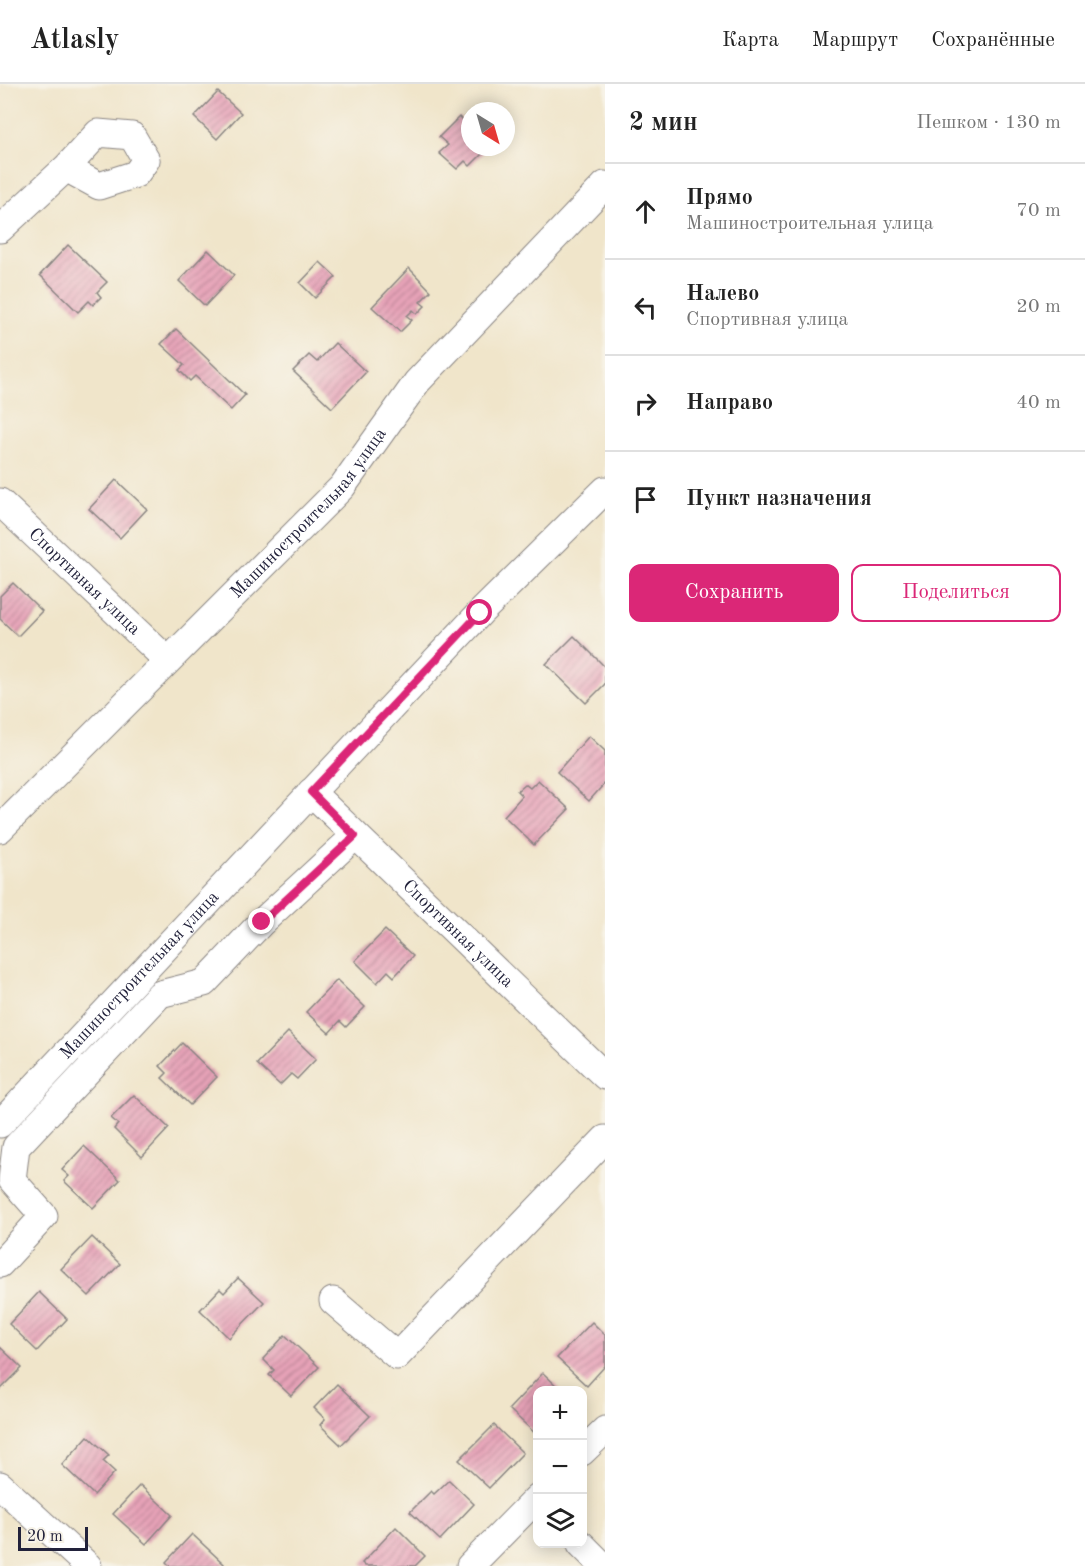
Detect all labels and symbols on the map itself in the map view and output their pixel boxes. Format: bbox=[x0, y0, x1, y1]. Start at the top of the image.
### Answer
north arrow bbox=[461, 102, 515, 156]
street label: Машиностроительная улица bbox=[227, 425, 390, 602]
street label: Спортивная улица bbox=[25, 525, 144, 639]
route start bbox=[466, 599, 492, 625]
street label: Спортивная улица bbox=[399, 876, 517, 991]
street label: Машиностроительная улица bbox=[57, 888, 223, 1063]
route end bbox=[248, 908, 274, 934]
scale bar bbox=[18, 1524, 88, 1552]

